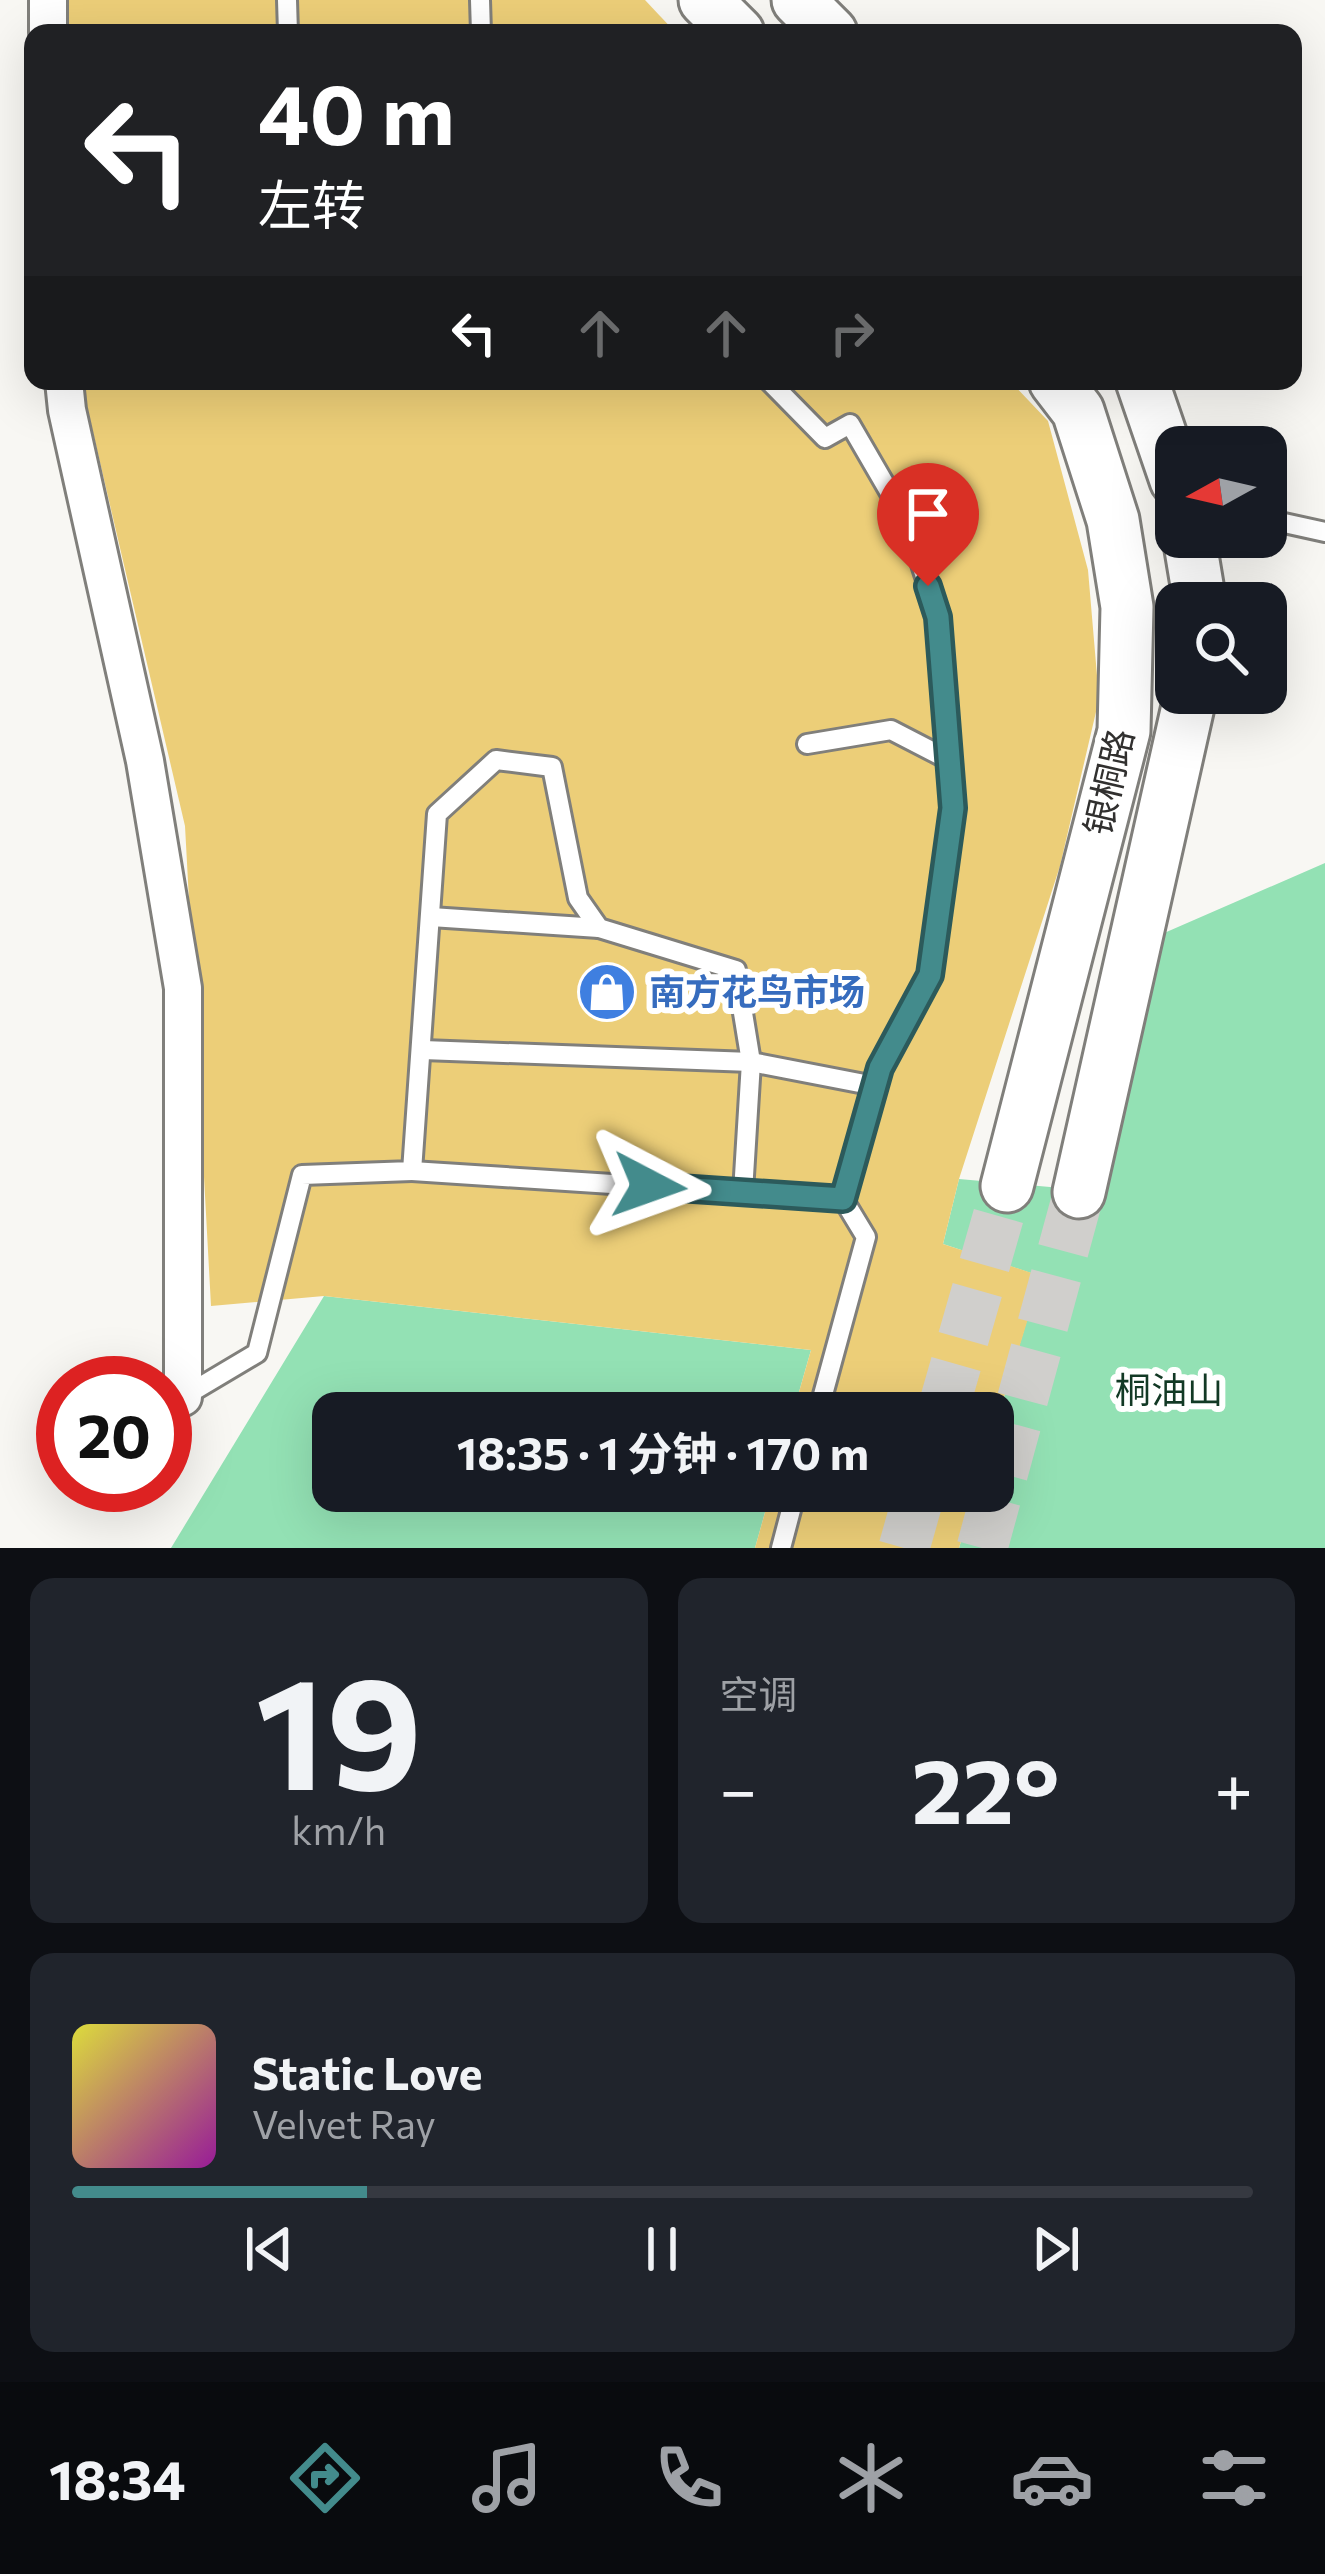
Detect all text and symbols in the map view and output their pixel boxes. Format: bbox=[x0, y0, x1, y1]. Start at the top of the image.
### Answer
text: 40 m bbox=[258, 60, 455, 162]
icon: left bbox=[60, 72, 216, 228]
text: 左转 bbox=[258, 170, 366, 236]
icon: left bbox=[441, 300, 507, 366]
icon: ahead bbox=[567, 300, 633, 366]
icon: ahead bbox=[693, 300, 759, 366]
icon: right bbox=[819, 300, 885, 366]
north arrow bbox=[1155, 426, 1287, 558]
map controls bbox=[1155, 426, 1287, 714]
pin bbox=[877, 463, 979, 586]
icon: arrive bbox=[895, 481, 961, 547]
button: search bbox=[1155, 582, 1287, 714]
street label: 银桐路 bbox=[1073, 724, 1141, 839]
shop icon: 南方花鸟市场 bbox=[576, 961, 638, 1023]
place label: 南方花鸟市场 bbox=[649, 968, 865, 1012]
position arrow bbox=[586, 1123, 712, 1249]
speed limit sign: 20 bbox=[36, 1356, 192, 1512]
park label: 桐油山 bbox=[1115, 1366, 1223, 1410]
text: 18:35 · 1 分钟 · 170 m bbox=[457, 1424, 869, 1479]
text: 19 bbox=[255, 1631, 422, 1822]
text: 空调 bbox=[720, 1669, 798, 1717]
text: 22° bbox=[911, 1732, 1060, 1843]
text: − bbox=[720, 1747, 757, 1828]
text: + bbox=[1214, 1747, 1253, 1828]
text: km/h bbox=[291, 1805, 386, 1853]
text: Static Love bbox=[252, 2044, 482, 2099]
text: Velvet Ray bbox=[252, 2099, 436, 2147]
icon: previous bbox=[236, 2216, 302, 2282]
icon: pause bbox=[629, 2216, 695, 2282]
icon: next bbox=[1023, 2216, 1089, 2282]
icon: directions bbox=[283, 2436, 367, 2520]
icon: music bbox=[465, 2436, 549, 2520]
icon: phone bbox=[647, 2436, 731, 2520]
icon: climate bbox=[829, 2436, 913, 2520]
icon: car bbox=[1010, 2436, 1094, 2520]
icon: filters bbox=[1192, 2436, 1276, 2520]
text: 18:34 bbox=[49, 2445, 186, 2511]

